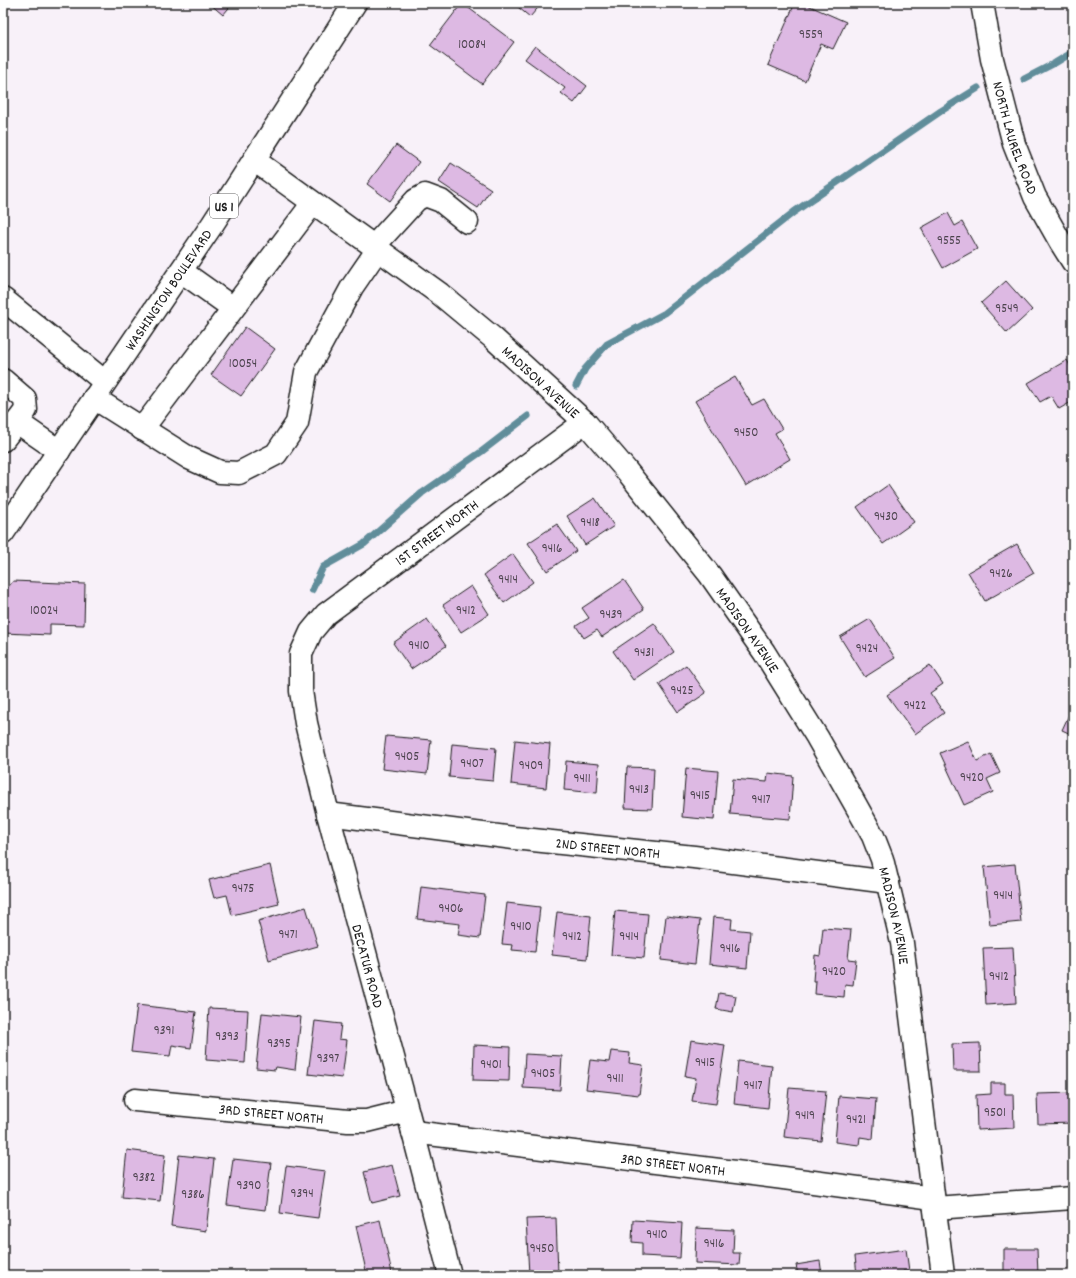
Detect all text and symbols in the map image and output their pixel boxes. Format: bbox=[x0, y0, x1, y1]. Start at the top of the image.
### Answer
house number: 9559 bbox=[799, 26, 823, 45]
house number: 10084 bbox=[458, 36, 486, 55]
street label: NORTH LAUREL ROAD bbox=[985, 79, 1042, 198]
road number: US 1 bbox=[210, 194, 238, 218]
street label: WASHINGTON BOULEVARD bbox=[121, 225, 219, 356]
house number: 9555 bbox=[937, 232, 961, 251]
house number: 9549 bbox=[995, 300, 1019, 319]
street label: MADISON AVENUE bbox=[496, 342, 584, 425]
house number: 10054 bbox=[229, 355, 257, 374]
house number: 9450 bbox=[734, 424, 758, 443]
street label: 1ST STREET NORTH bbox=[391, 495, 484, 572]
house number: 9430 bbox=[874, 508, 898, 527]
house number: 9418 bbox=[580, 514, 600, 533]
house number: 9416 bbox=[542, 540, 562, 559]
house number: 9426 bbox=[989, 565, 1013, 584]
house number: 9414 bbox=[498, 571, 518, 590]
street label: MADISON AVENUE bbox=[709, 584, 784, 678]
house number: 10024 bbox=[30, 602, 58, 621]
house number: 9412 bbox=[456, 602, 476, 621]
house number: 9439 bbox=[599, 606, 623, 625]
house number: 9410 bbox=[408, 637, 430, 656]
house number: 9424 bbox=[856, 640, 878, 659]
house number: 9431 bbox=[634, 644, 654, 663]
house number: 9425 bbox=[670, 682, 694, 701]
house number: 9422 bbox=[904, 697, 926, 716]
house number: 9405 bbox=[395, 748, 419, 767]
house number: 9407 bbox=[460, 755, 484, 774]
house number: 9409 bbox=[519, 757, 543, 776]
house number: 9420 bbox=[960, 769, 984, 788]
house number: 9411 bbox=[573, 770, 591, 789]
house number: 9413 bbox=[629, 781, 649, 800]
house number: 9415 bbox=[690, 787, 710, 806]
house number: 9417 bbox=[751, 791, 771, 810]
street label: 2ND STREET NORTH bbox=[554, 833, 661, 866]
street label: MADISON AVENUE bbox=[871, 865, 914, 966]
house number: 9475 bbox=[232, 880, 254, 899]
house number: 9414 bbox=[993, 887, 1013, 906]
house number: 9406 bbox=[439, 900, 463, 919]
house number: 9410 bbox=[510, 918, 532, 937]
street label: DECATUR ROAD bbox=[344, 922, 388, 1011]
house number: 9471 bbox=[278, 926, 298, 945]
house number: 9412 bbox=[562, 928, 582, 947]
house number: 9414 bbox=[619, 928, 639, 947]
house number: 9416 bbox=[720, 940, 740, 959]
house number: 9420 bbox=[822, 963, 846, 982]
house number: 9412 bbox=[989, 968, 1009, 987]
house number: 9391 bbox=[154, 1022, 174, 1041]
house number: 9393 bbox=[215, 1028, 239, 1047]
house number: 9395 bbox=[267, 1035, 291, 1054]
house number: 9397 bbox=[317, 1050, 339, 1069]
house number: 9415 bbox=[695, 1054, 715, 1073]
house number: 9401 bbox=[480, 1056, 502, 1075]
house number: 9405 bbox=[531, 1065, 555, 1084]
house number: 9411 bbox=[606, 1070, 624, 1089]
house number: 9417 bbox=[743, 1077, 763, 1096]
street label: 3RD STREET NORTH bbox=[218, 1099, 325, 1132]
house number: 9501 bbox=[984, 1104, 1006, 1123]
house number: 9419 bbox=[795, 1107, 815, 1126]
house number: 9421 bbox=[846, 1111, 866, 1130]
street label: 3RD STREET NORTH bbox=[619, 1149, 726, 1184]
house number: 9382 bbox=[133, 1169, 155, 1188]
house number: 9390 bbox=[237, 1177, 261, 1196]
house number: 9394 bbox=[290, 1185, 314, 1204]
house number: 9386 bbox=[181, 1186, 205, 1205]
house number: 9410 bbox=[646, 1226, 668, 1245]
house number: 9416 bbox=[704, 1235, 724, 1254]
house number: 9450 bbox=[530, 1240, 554, 1259]

